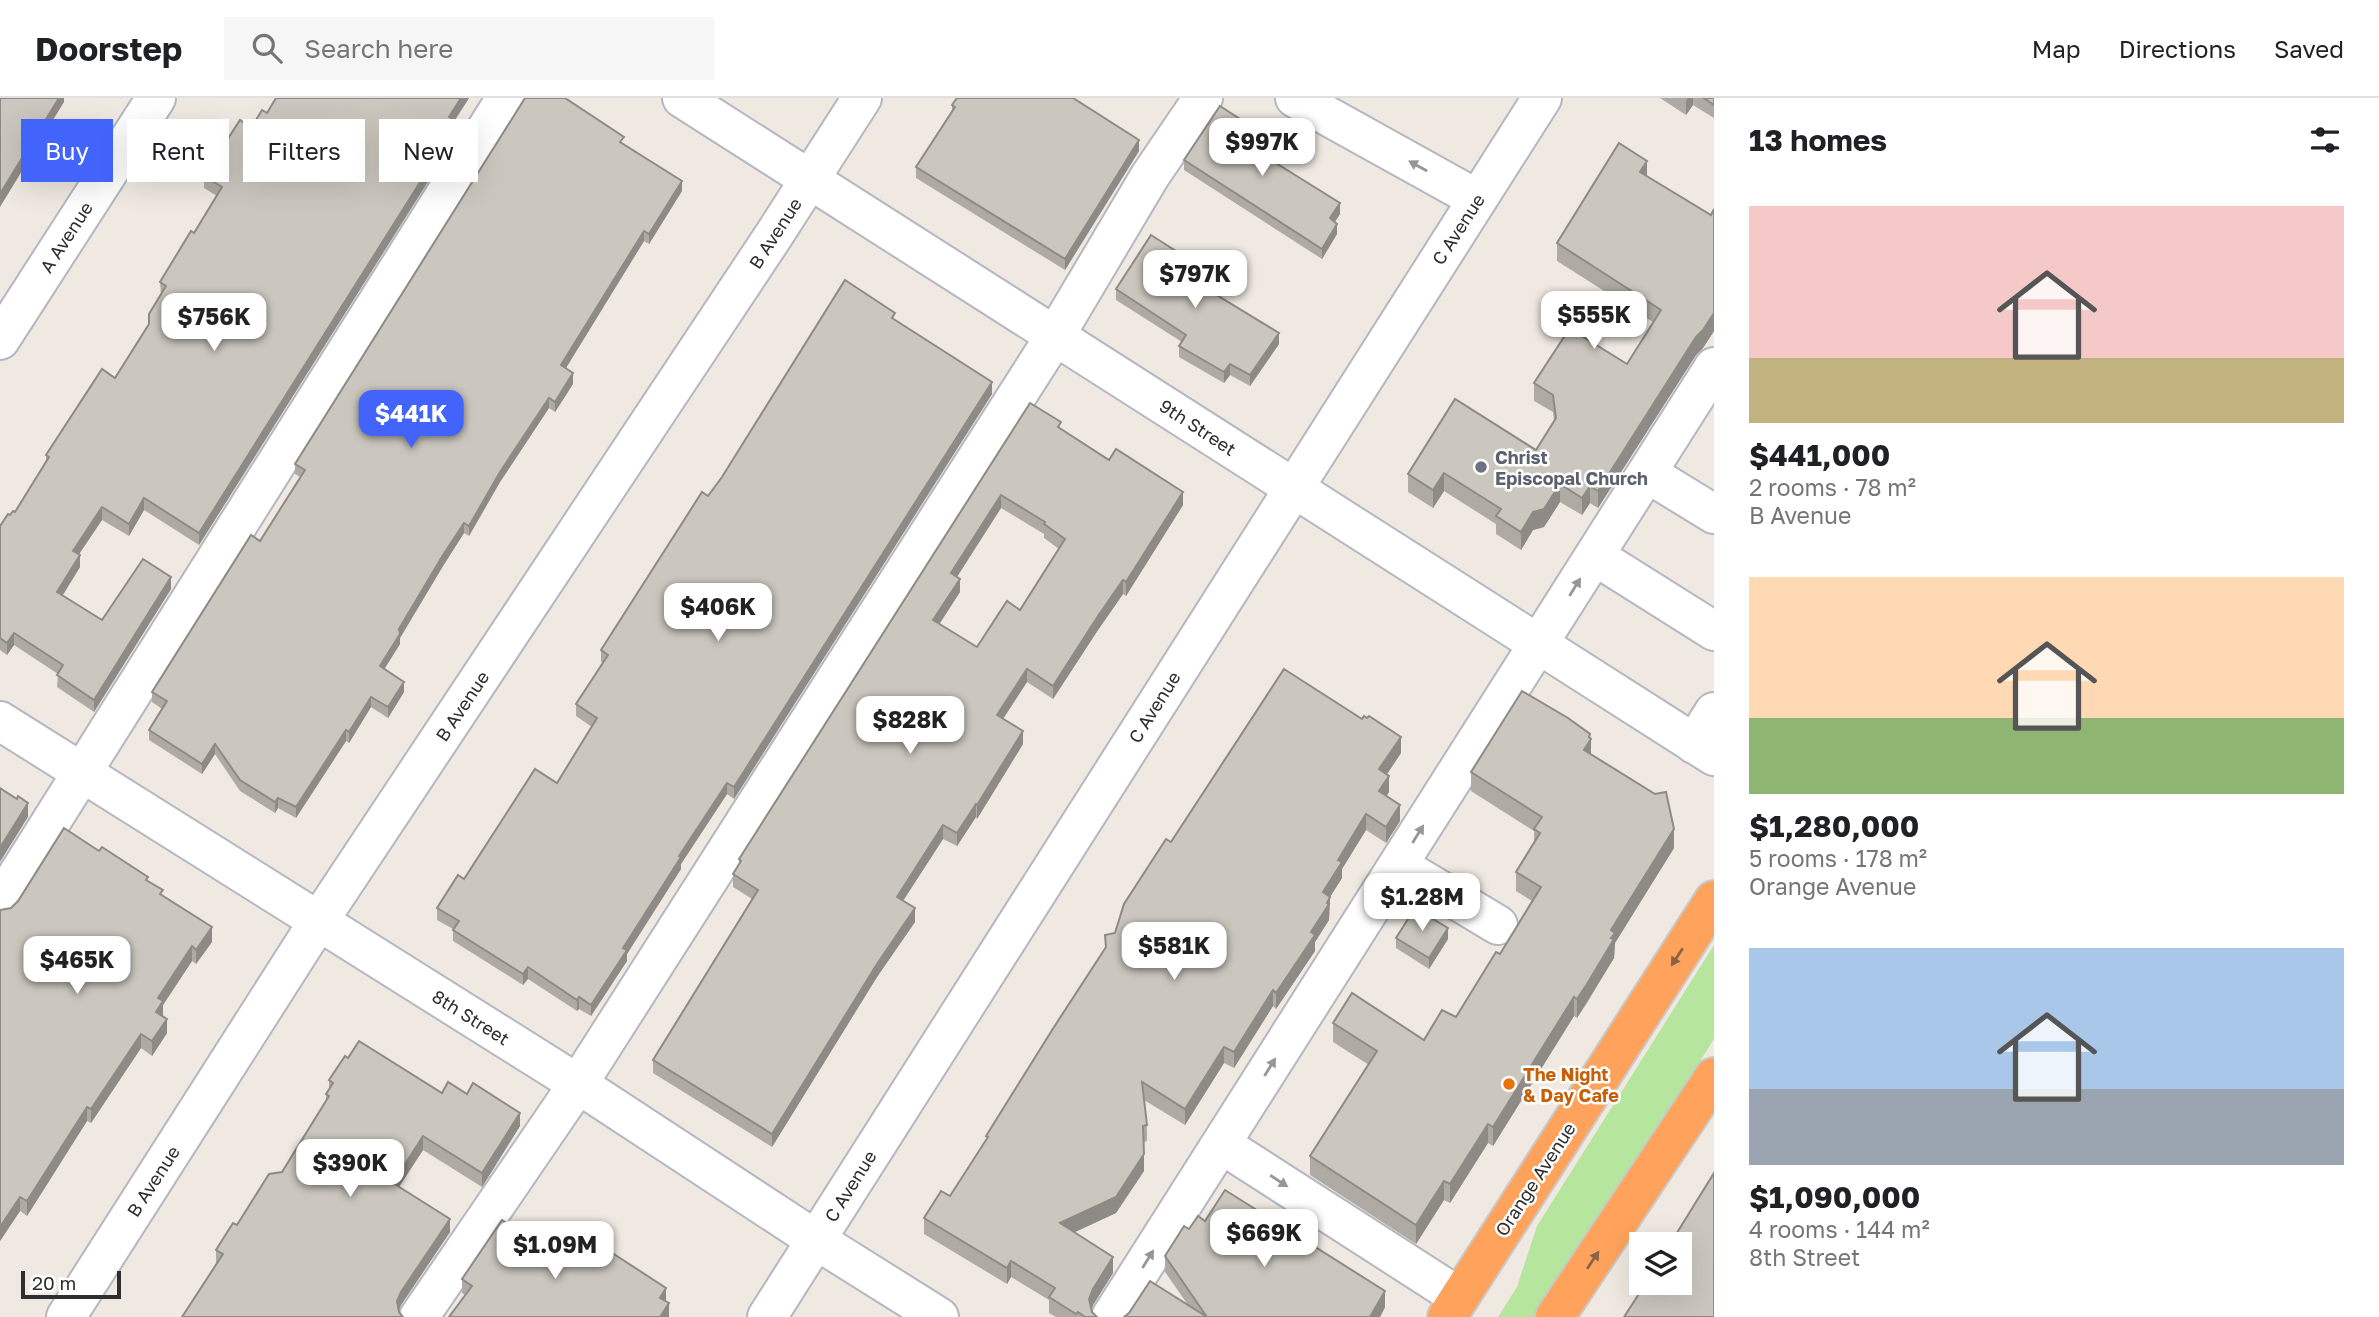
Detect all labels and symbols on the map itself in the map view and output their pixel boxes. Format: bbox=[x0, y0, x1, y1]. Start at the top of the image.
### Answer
pin: $997K bbox=[1213, 118, 1311, 178]
one-way arrow bbox=[1408, 160, 1427, 172]
street label: C Avenue bbox=[1427, 189, 1489, 269]
street label: B Avenue bbox=[744, 193, 806, 273]
street label: A Avenue bbox=[35, 197, 97, 277]
pin: $797K bbox=[1146, 250, 1244, 310]
pin: $555K bbox=[1545, 292, 1643, 351]
pin: $756K bbox=[165, 294, 263, 353]
pin: $441K bbox=[362, 390, 460, 450]
street label: 9th Street bbox=[1156, 394, 1240, 460]
place label: Christ Episcopal Church bbox=[1495, 446, 1648, 489]
marker: Christ Episcopal Church bbox=[1473, 459, 1489, 475]
one-way arrow bbox=[1568, 577, 1581, 597]
pin: $406K bbox=[669, 584, 767, 643]
street label: B Avenue bbox=[430, 667, 494, 745]
street label: C Avenue bbox=[1123, 667, 1185, 747]
pin: $828K bbox=[861, 696, 959, 756]
one-way arrow bbox=[1411, 824, 1424, 843]
pin: $1.28M bbox=[1365, 874, 1479, 933]
pin: $581K bbox=[1125, 922, 1223, 982]
pin: $465K bbox=[28, 936, 126, 996]
one-way arrow bbox=[1671, 948, 1684, 967]
street label: 8th Street bbox=[428, 985, 514, 1049]
one-way arrow bbox=[1263, 1058, 1276, 1077]
place label: The Night & Day Cafe bbox=[1523, 1063, 1619, 1106]
marker: The Night & Day Cafe bbox=[1501, 1076, 1517, 1092]
street label: Orange Avenue bbox=[1490, 1118, 1580, 1240]
pin: $390K bbox=[301, 1140, 399, 1199]
street label: B Avenue bbox=[122, 1141, 184, 1221]
street label: C Avenue bbox=[819, 1146, 881, 1226]
one-way arrow bbox=[1269, 1174, 1288, 1187]
pin: $669K bbox=[1215, 1210, 1313, 1269]
pin: $1.09M bbox=[498, 1222, 612, 1281]
one-way arrow bbox=[1141, 1250, 1154, 1269]
one-way arrow bbox=[1586, 1250, 1599, 1270]
scale bar bbox=[21, 1268, 121, 1300]

